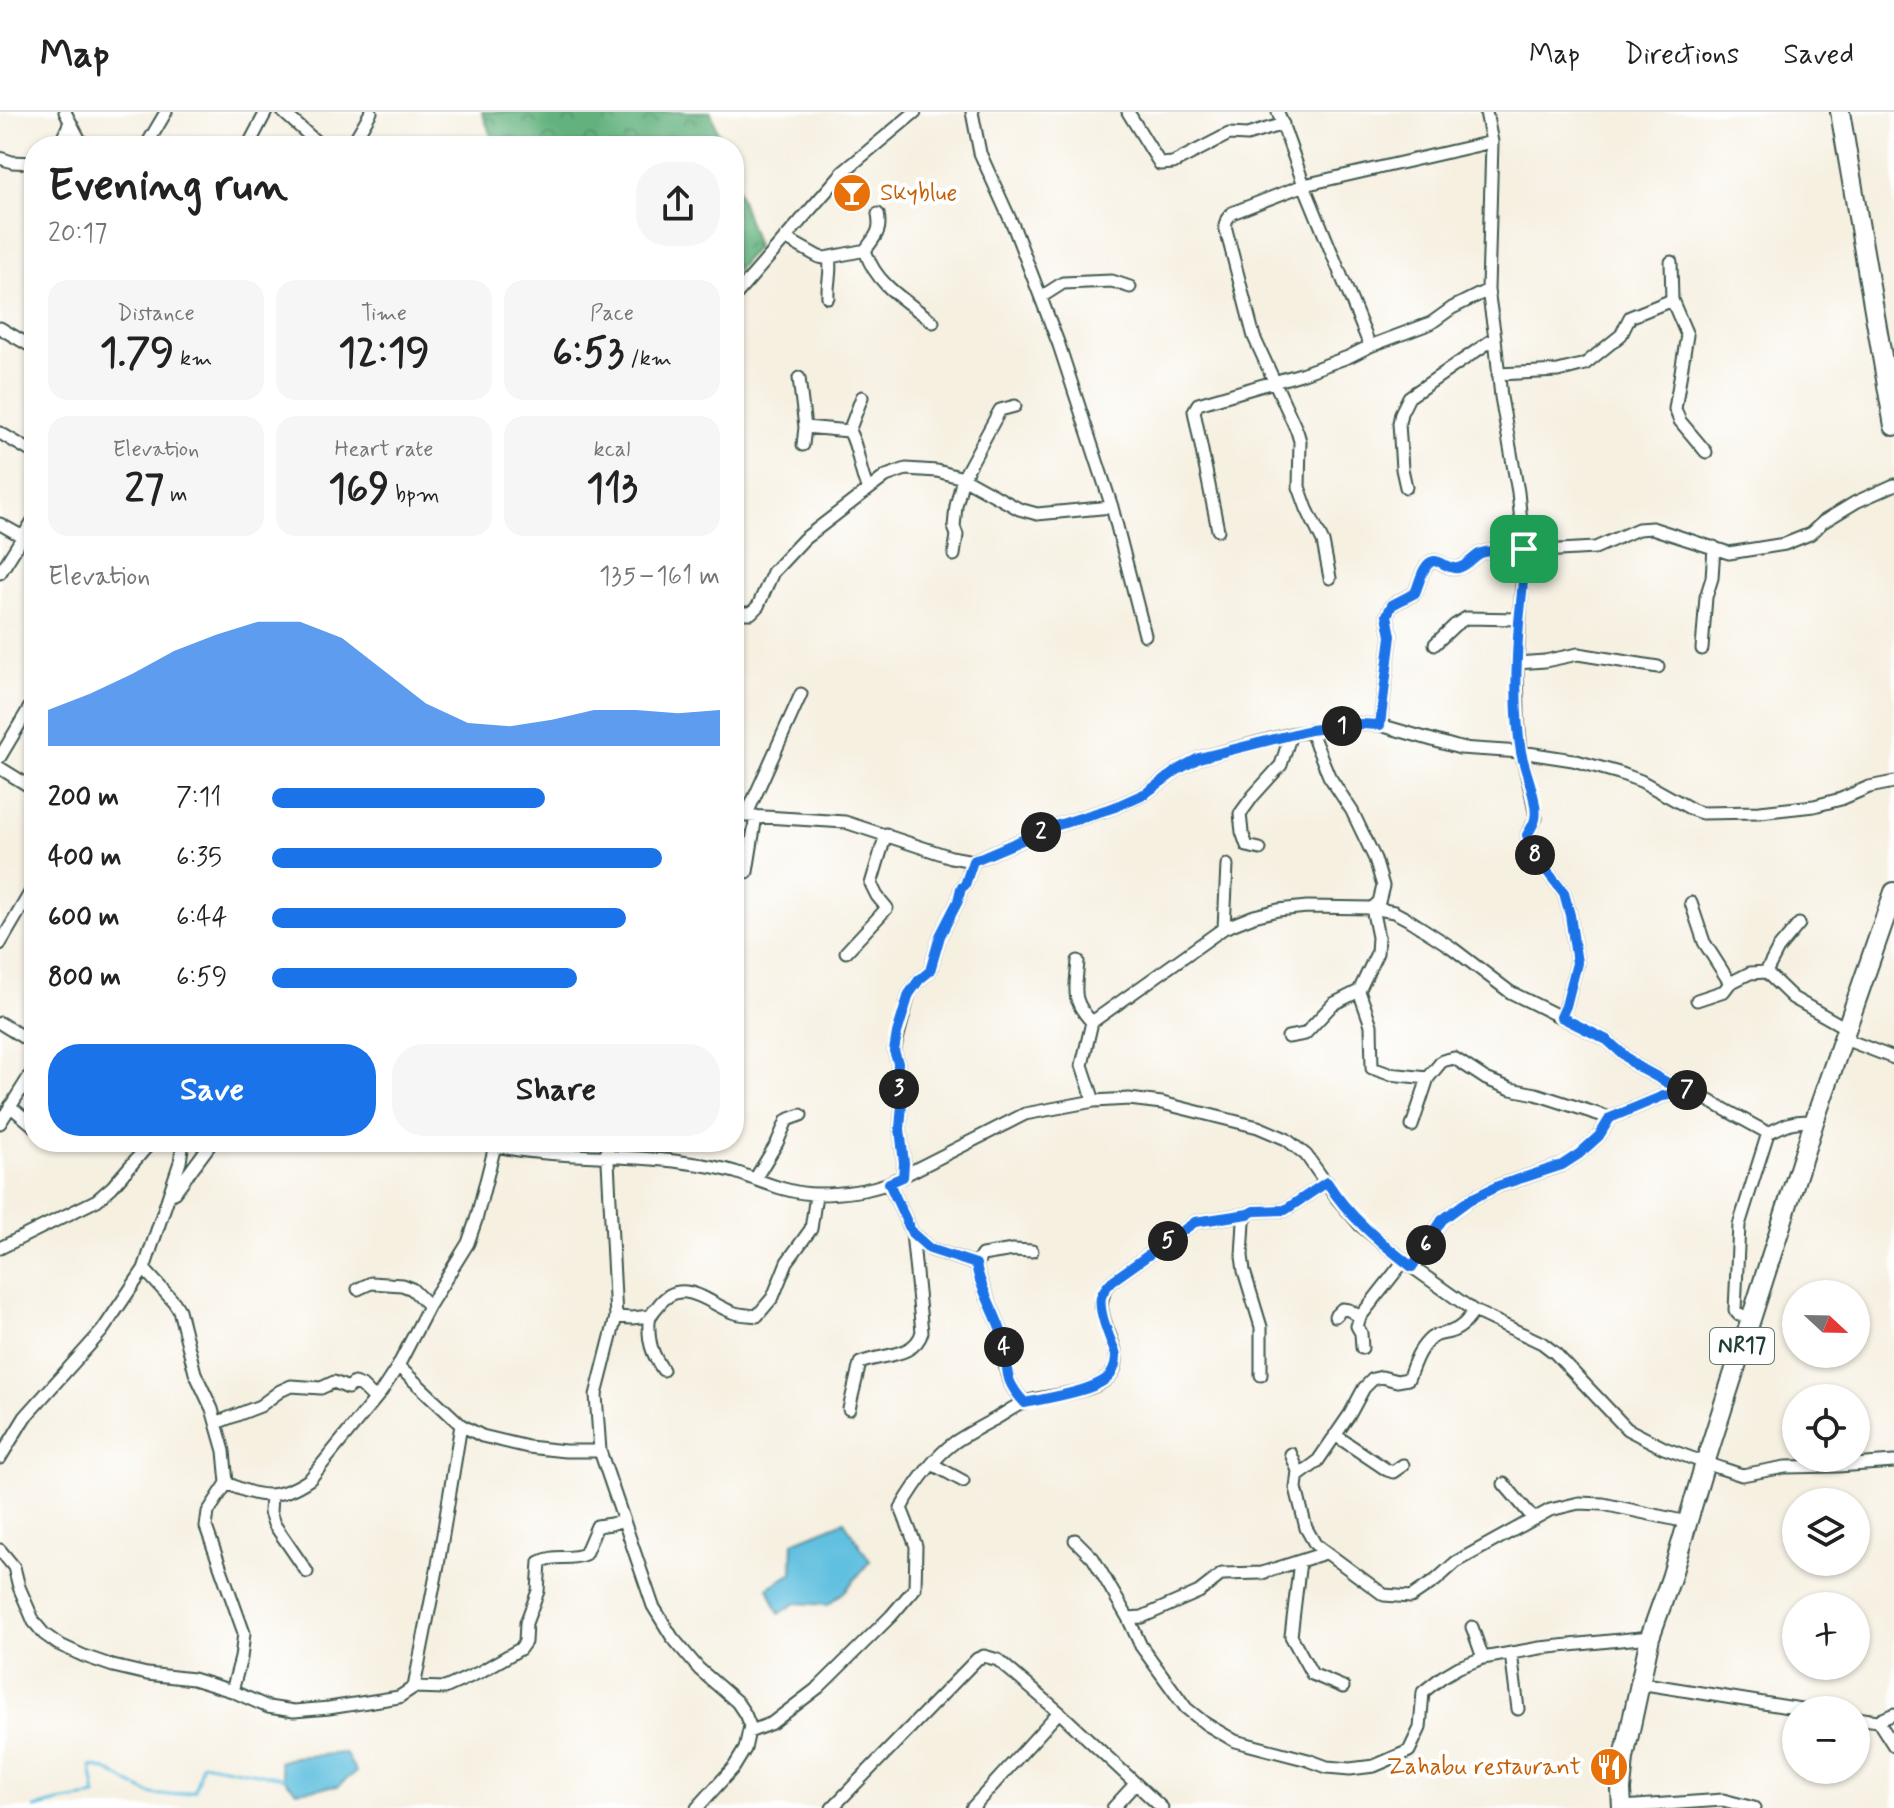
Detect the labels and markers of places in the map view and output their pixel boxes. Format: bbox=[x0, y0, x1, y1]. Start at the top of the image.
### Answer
bar icon: Skyblue bbox=[831, 172, 873, 214]
place label: Skyblue bbox=[880, 178, 957, 209]
pin bbox=[1490, 515, 1558, 583]
pin: 1 bbox=[1322, 706, 1362, 746]
pin: 2 bbox=[1021, 812, 1061, 852]
pin: 8 bbox=[1515, 835, 1555, 875]
pin: 3 bbox=[879, 1069, 919, 1109]
pin: 7 bbox=[1667, 1070, 1707, 1110]
pin: 5 bbox=[1148, 1221, 1188, 1261]
pin: 6 bbox=[1406, 1225, 1446, 1265]
pin: 4 bbox=[984, 1327, 1024, 1367]
restaurant icon: Zahabu restaurant bbox=[1588, 1746, 1630, 1788]
place label: Zahabu restaurant bbox=[1387, 1752, 1581, 1783]

